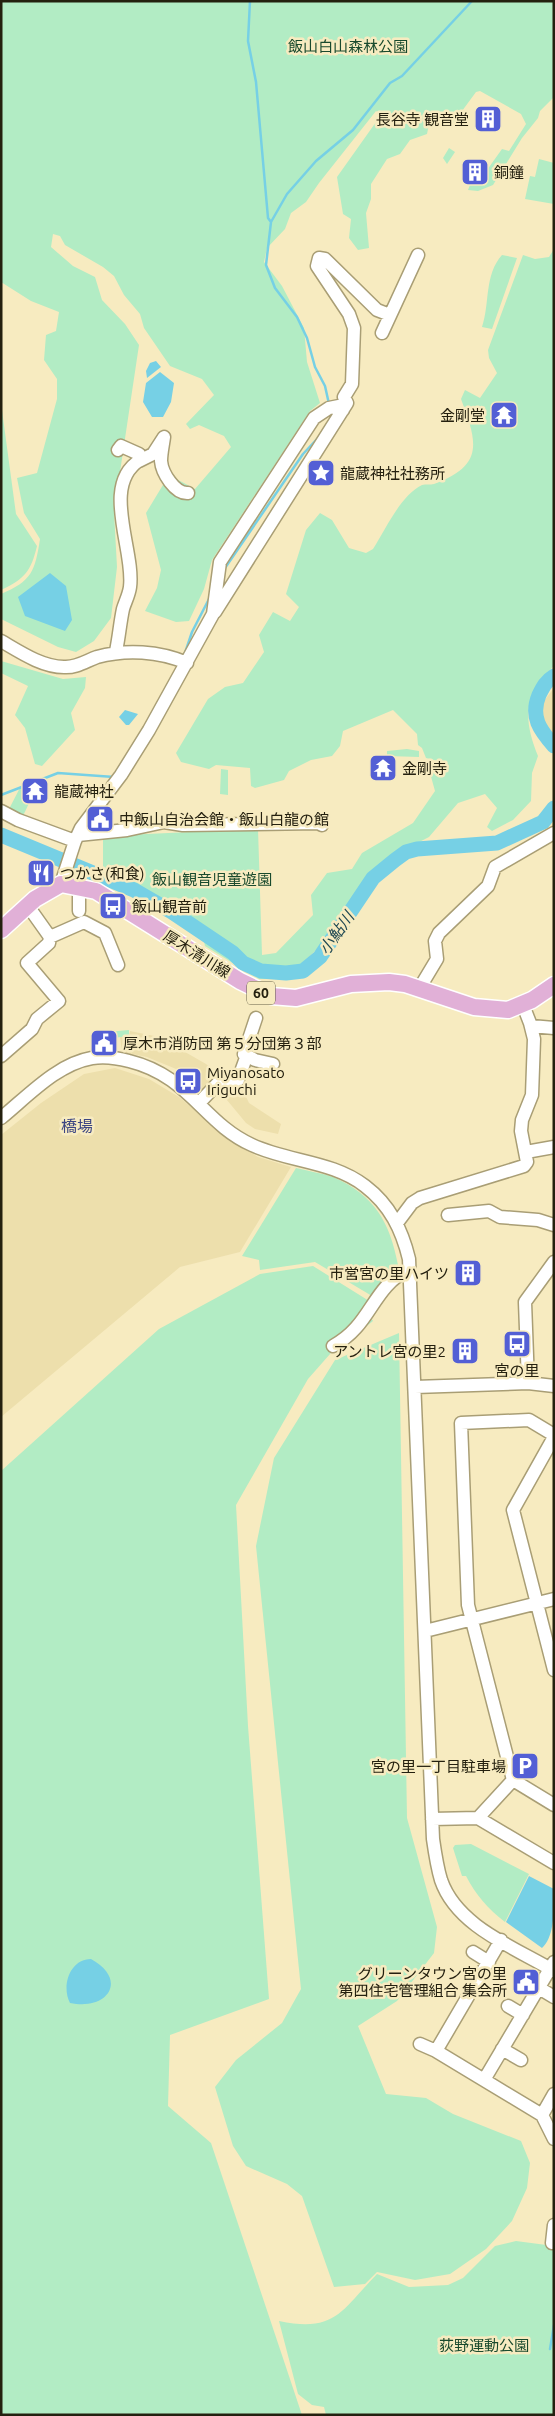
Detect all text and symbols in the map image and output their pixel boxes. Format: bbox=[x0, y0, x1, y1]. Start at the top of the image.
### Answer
park label: 飯山白山森林公園 bbox=[288, 38, 408, 55]
building icon: 長谷寺 観音堂 bbox=[473, 104, 503, 134]
place label: 長谷寺 観音堂 bbox=[376, 111, 469, 128]
building icon: 銅鐘 bbox=[460, 157, 490, 187]
place label: 銅鐘 bbox=[494, 164, 524, 181]
temple icon: 金剛堂 bbox=[489, 400, 519, 430]
place label: 金剛堂 bbox=[440, 407, 485, 424]
place icon: 龍蔵神社社務所 bbox=[306, 458, 336, 488]
place label: 龍蔵神社社務所 bbox=[340, 465, 445, 482]
temple icon: 金剛寺 bbox=[368, 753, 398, 783]
place label: 金剛寺 bbox=[402, 760, 447, 777]
temple icon: 龍蔵神社 bbox=[20, 776, 50, 806]
place label: 龍蔵神社 bbox=[54, 783, 114, 800]
public building icon: 中飯山自治会館・飯山白龍の館 bbox=[85, 804, 115, 834]
place label: 中飯山自治会館・飯山白龍の館 bbox=[119, 811, 329, 828]
restaurant icon: つかさ(和食) bbox=[26, 858, 56, 888]
place label: つかさ(和食) bbox=[60, 865, 144, 882]
park label: 飯山観音児童遊園 bbox=[152, 871, 272, 888]
bus stop icon: 飯山観音前 bbox=[98, 891, 128, 921]
place label: 飯山観音前 bbox=[132, 898, 207, 915]
water label: 小鮎川 bbox=[315, 907, 358, 958]
street label: 厚木清川線 bbox=[161, 927, 233, 981]
road number: 60 bbox=[247, 981, 275, 1004]
public building icon: 厚木市消防団 第５分団第３部 bbox=[89, 1028, 119, 1058]
place label: 厚木市消防団 第５分団第３部 bbox=[123, 1035, 321, 1052]
place label: Miyanosato Iriguchi bbox=[207, 1064, 285, 1098]
bus stop icon: Miyanosato Iriguchi bbox=[173, 1066, 203, 1096]
district label: 橋場 bbox=[61, 1117, 93, 1135]
building icon: 市営宮の里ハイツ bbox=[453, 1258, 483, 1288]
place label: 市営宮の里ハイツ bbox=[329, 1265, 449, 1282]
bus stop icon: 宮の里 bbox=[502, 1329, 532, 1359]
building icon: アントレ宮の里2 bbox=[450, 1336, 480, 1366]
place label: アントレ宮の里2 bbox=[333, 1343, 446, 1360]
place label: 宮の里 bbox=[494, 1362, 540, 1379]
parking icon: 宮の里一丁目駐車場 bbox=[510, 1751, 540, 1781]
place label: 宮の里一丁目駐車場 bbox=[371, 1758, 506, 1775]
place label: グリーンタウン宮の里 第四住宅管理組合 集会所 bbox=[339, 1965, 507, 1999]
public building icon: グリーンタウン宮の里 第四住宅管理組合 集会所 bbox=[511, 1967, 541, 1997]
park label: 荻野運動公園 bbox=[439, 2337, 529, 2354]

